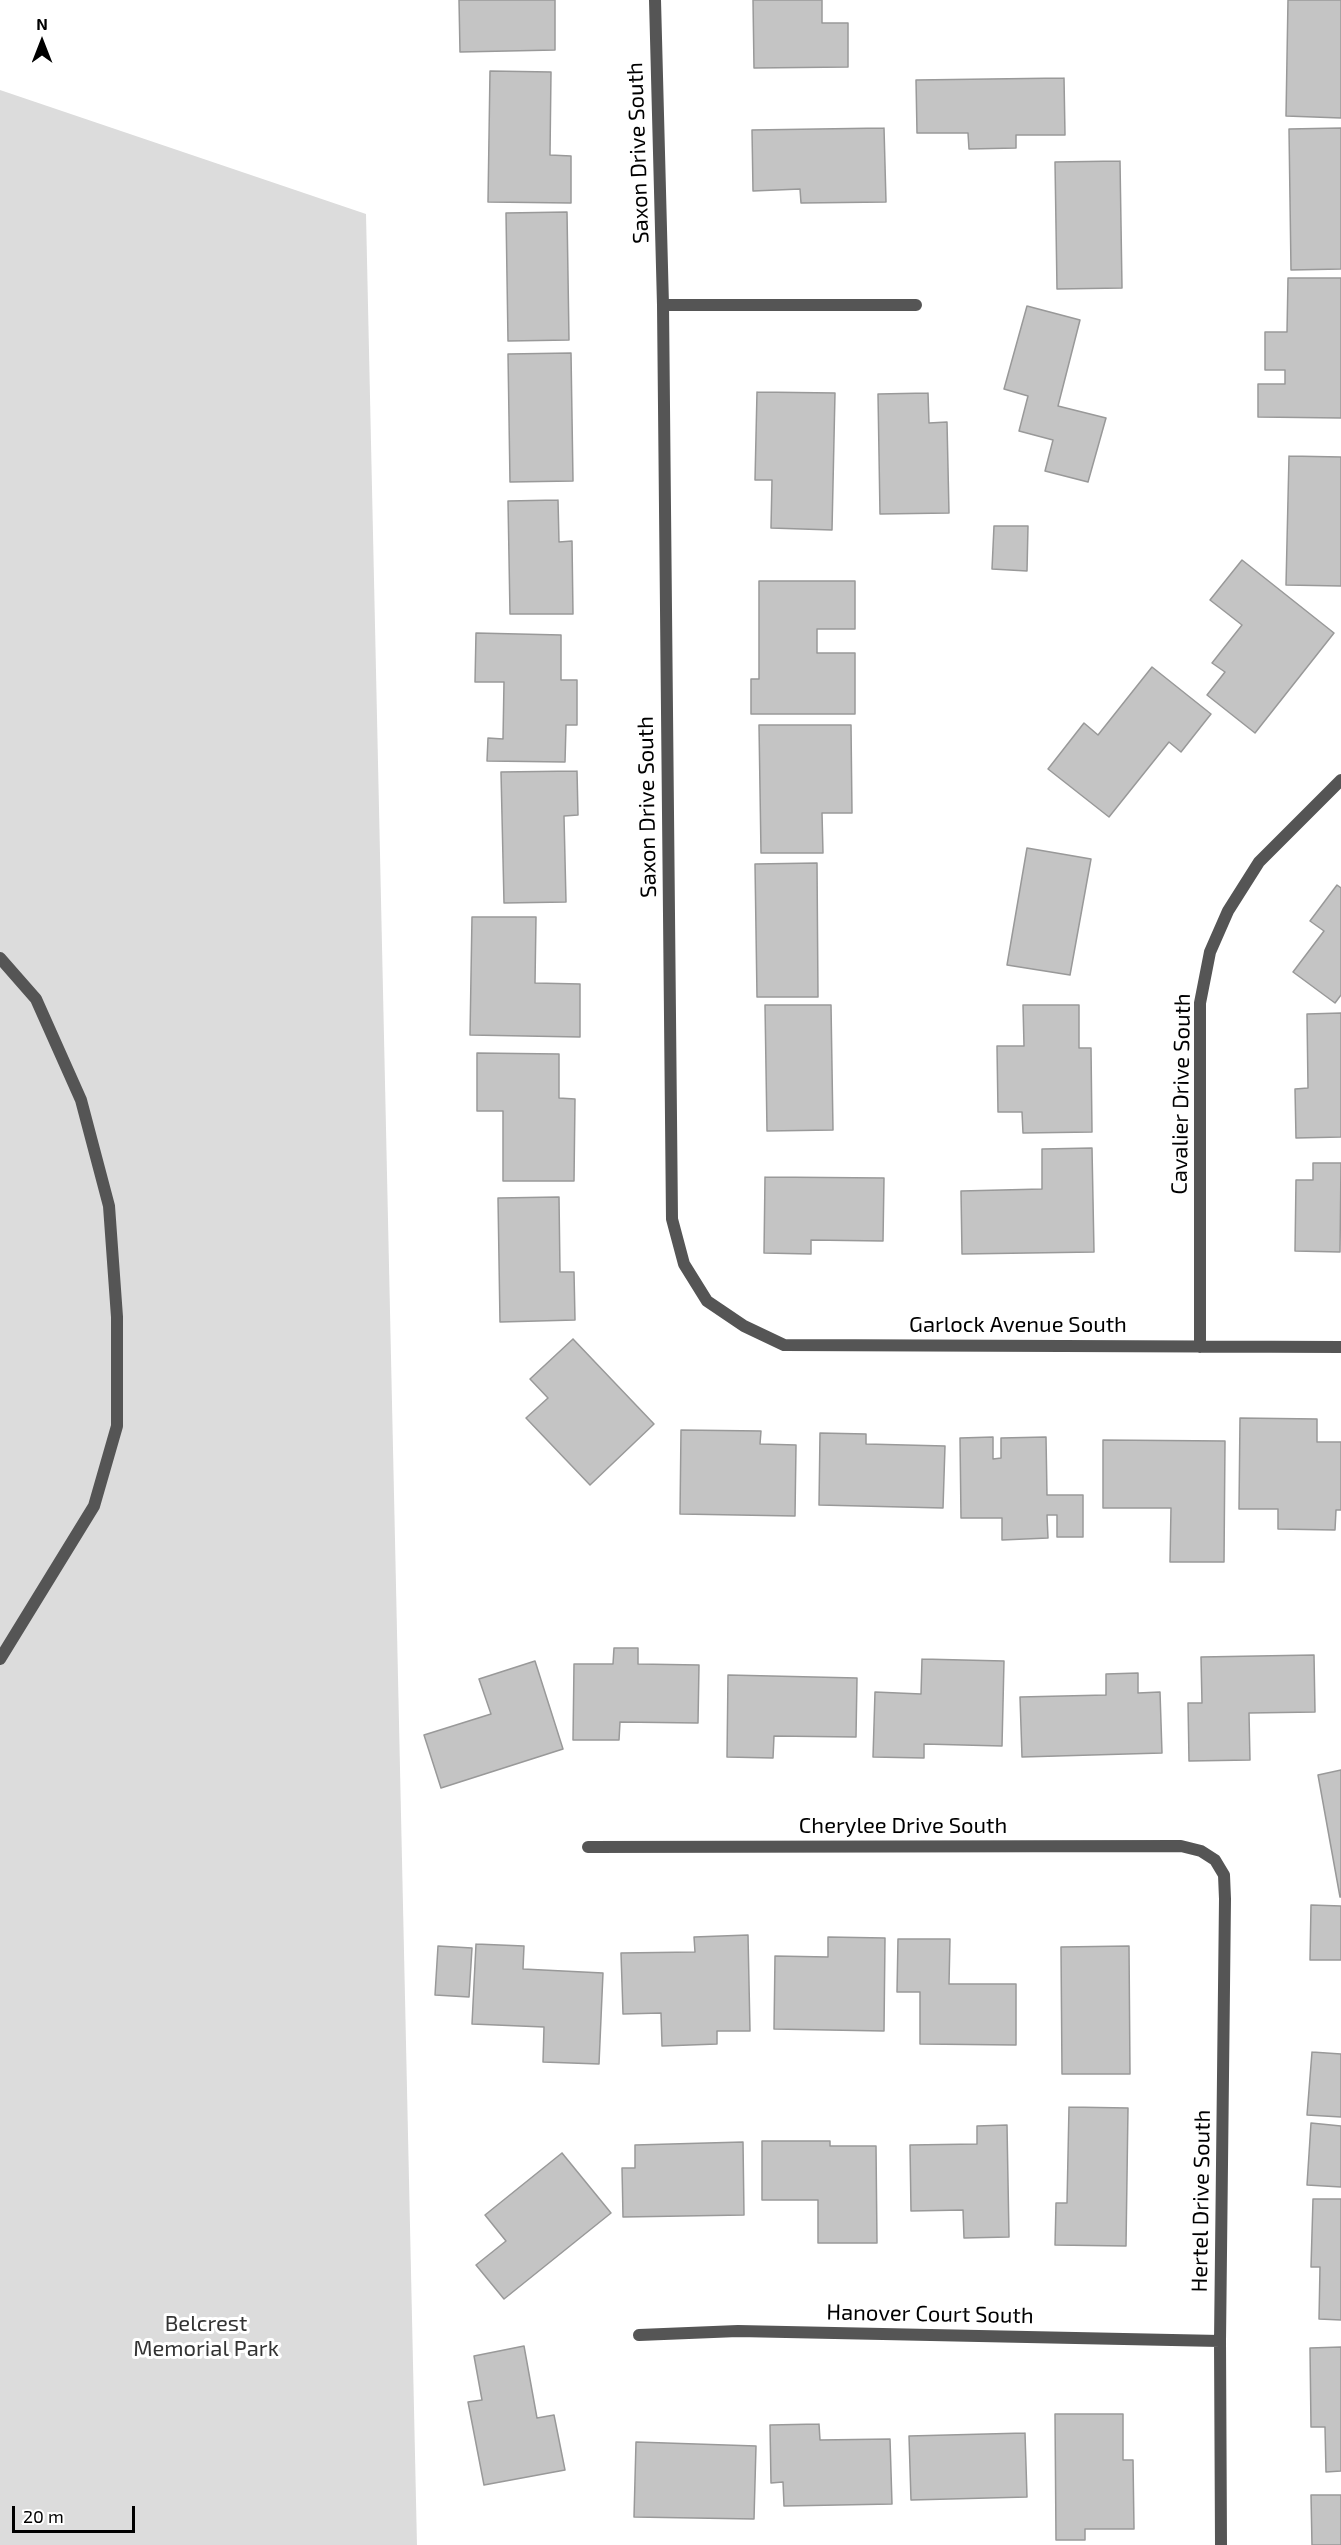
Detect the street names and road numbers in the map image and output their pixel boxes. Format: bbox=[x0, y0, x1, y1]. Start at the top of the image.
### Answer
street label: Saxon Drive South bbox=[622, 62, 654, 244]
street label: Saxon Drive South bbox=[632, 716, 662, 898]
street label: Cavalier Drive South bbox=[1166, 993, 1196, 1195]
street label: Garlock Avenue South bbox=[909, 1312, 1127, 1338]
street label: Cherylee Drive South bbox=[799, 1813, 1007, 1839]
street label: Hertel Drive South bbox=[1186, 2109, 1216, 2293]
street label: Hanover Court South bbox=[826, 2299, 1034, 2329]

